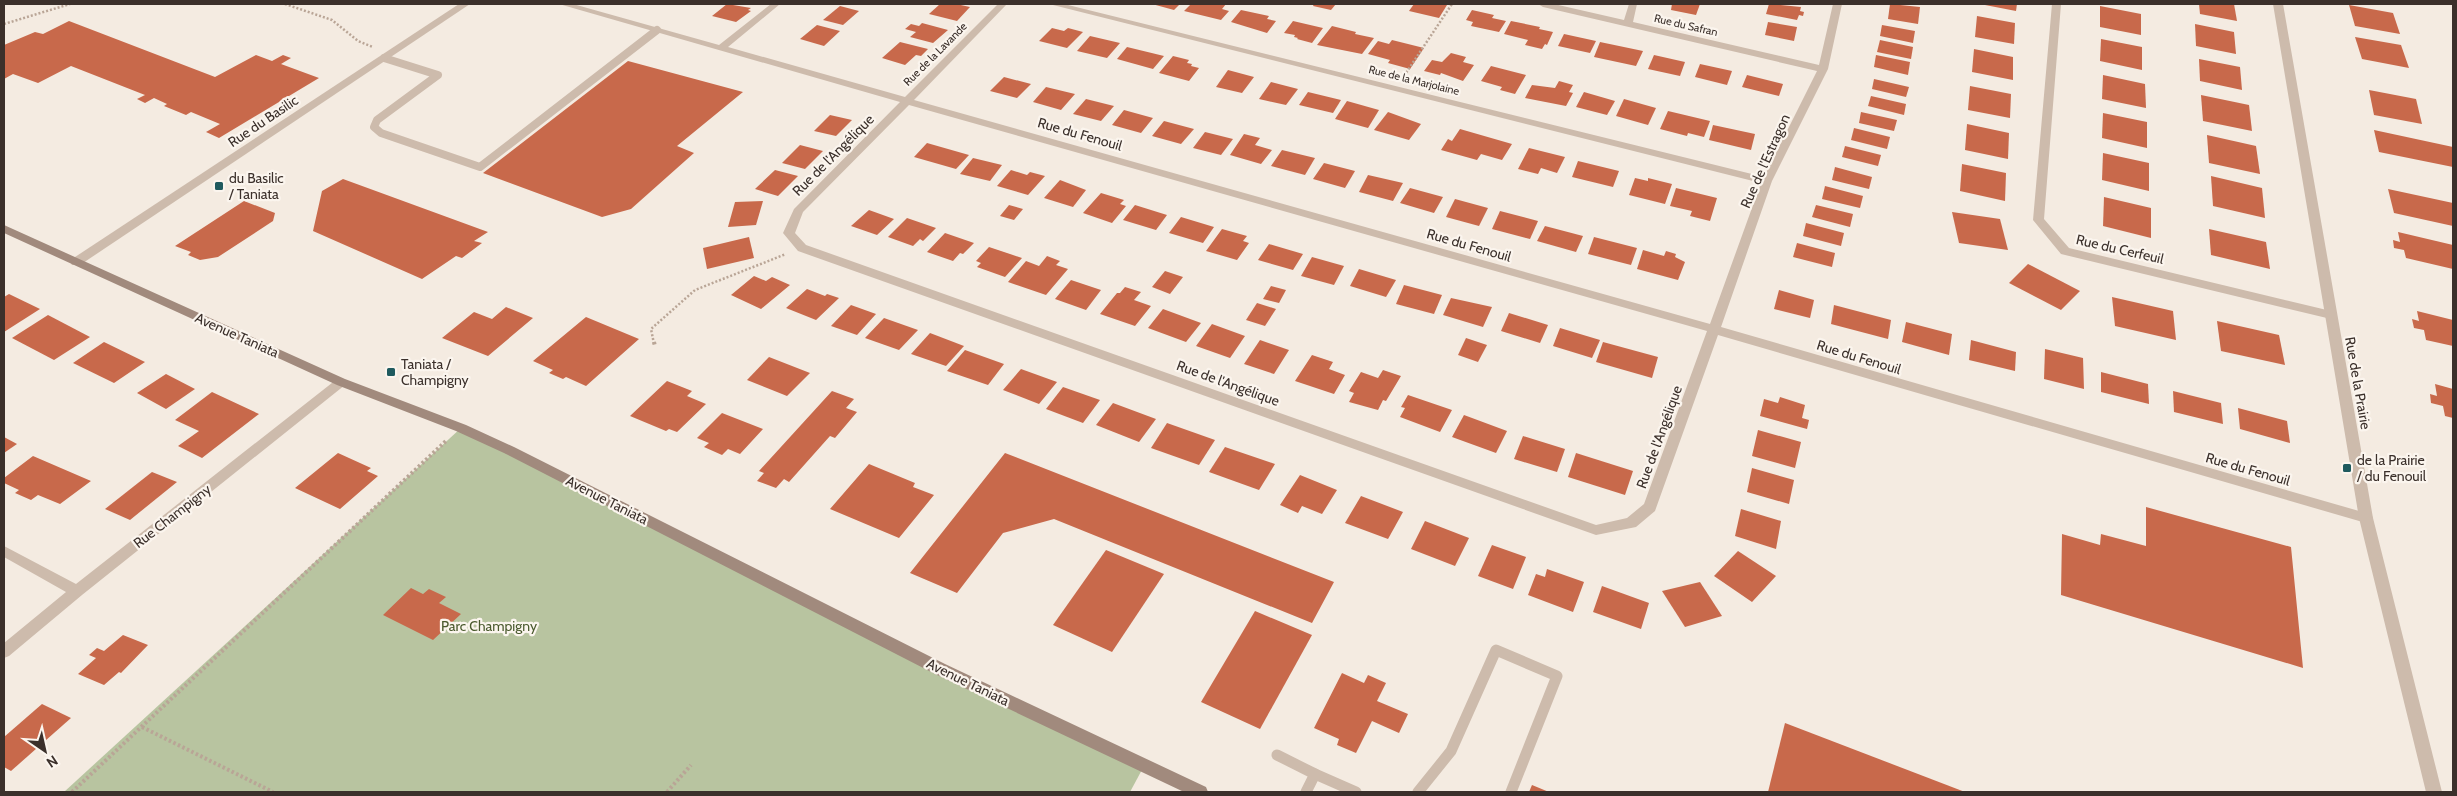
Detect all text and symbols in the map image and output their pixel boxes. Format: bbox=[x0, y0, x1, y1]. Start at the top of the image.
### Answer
street label: Rue du Safran bbox=[1653, 11, 1719, 39]
street label: Rue de la Lavande bbox=[900, 19, 970, 89]
street label: Rue de la Marjolaine bbox=[1367, 62, 1461, 98]
street label: Rue du Basilic bbox=[225, 91, 301, 151]
street label: Rue de l'Angélique bbox=[788, 110, 878, 200]
street label: Rue de l'Estragon bbox=[1736, 111, 1794, 211]
street label: Rue du Fenouil bbox=[1036, 113, 1125, 155]
place label: du Basilic / Taniata bbox=[228, 169, 284, 203]
marker: du Basilic / Taniata bbox=[213, 180, 225, 192]
street label: Rue du Fenouil bbox=[1425, 224, 1514, 266]
street label: Rue du Cerfeuil bbox=[2074, 230, 2166, 268]
street label: Avenue Taniata bbox=[192, 309, 282, 362]
street label: Rue de la Prairie bbox=[2341, 335, 2375, 431]
street label: Rue du Fenouil bbox=[1815, 336, 1904, 379]
place label: Taniata / Champigny bbox=[401, 355, 469, 389]
street label: Rue de l'Angélique bbox=[1174, 356, 1282, 410]
marker: Taniata / Champigny bbox=[385, 366, 397, 378]
street label: Rue de l'Angélique bbox=[1632, 383, 1686, 491]
street label: Rue du Fenouil bbox=[2204, 448, 2293, 490]
place label: de la Prairie / du Fenouil bbox=[2356, 451, 2427, 485]
marker: de la Prairie / du Fenouil bbox=[2341, 462, 2353, 474]
street label: Avenue Taniata bbox=[563, 472, 651, 529]
street label: Rue Champigny bbox=[130, 480, 214, 552]
park label: Parc Champigny bbox=[441, 617, 537, 635]
street label: Avenue Taniata bbox=[924, 654, 1012, 710]
north arrow bbox=[20, 726, 70, 776]
text: N bbox=[43, 752, 61, 772]

